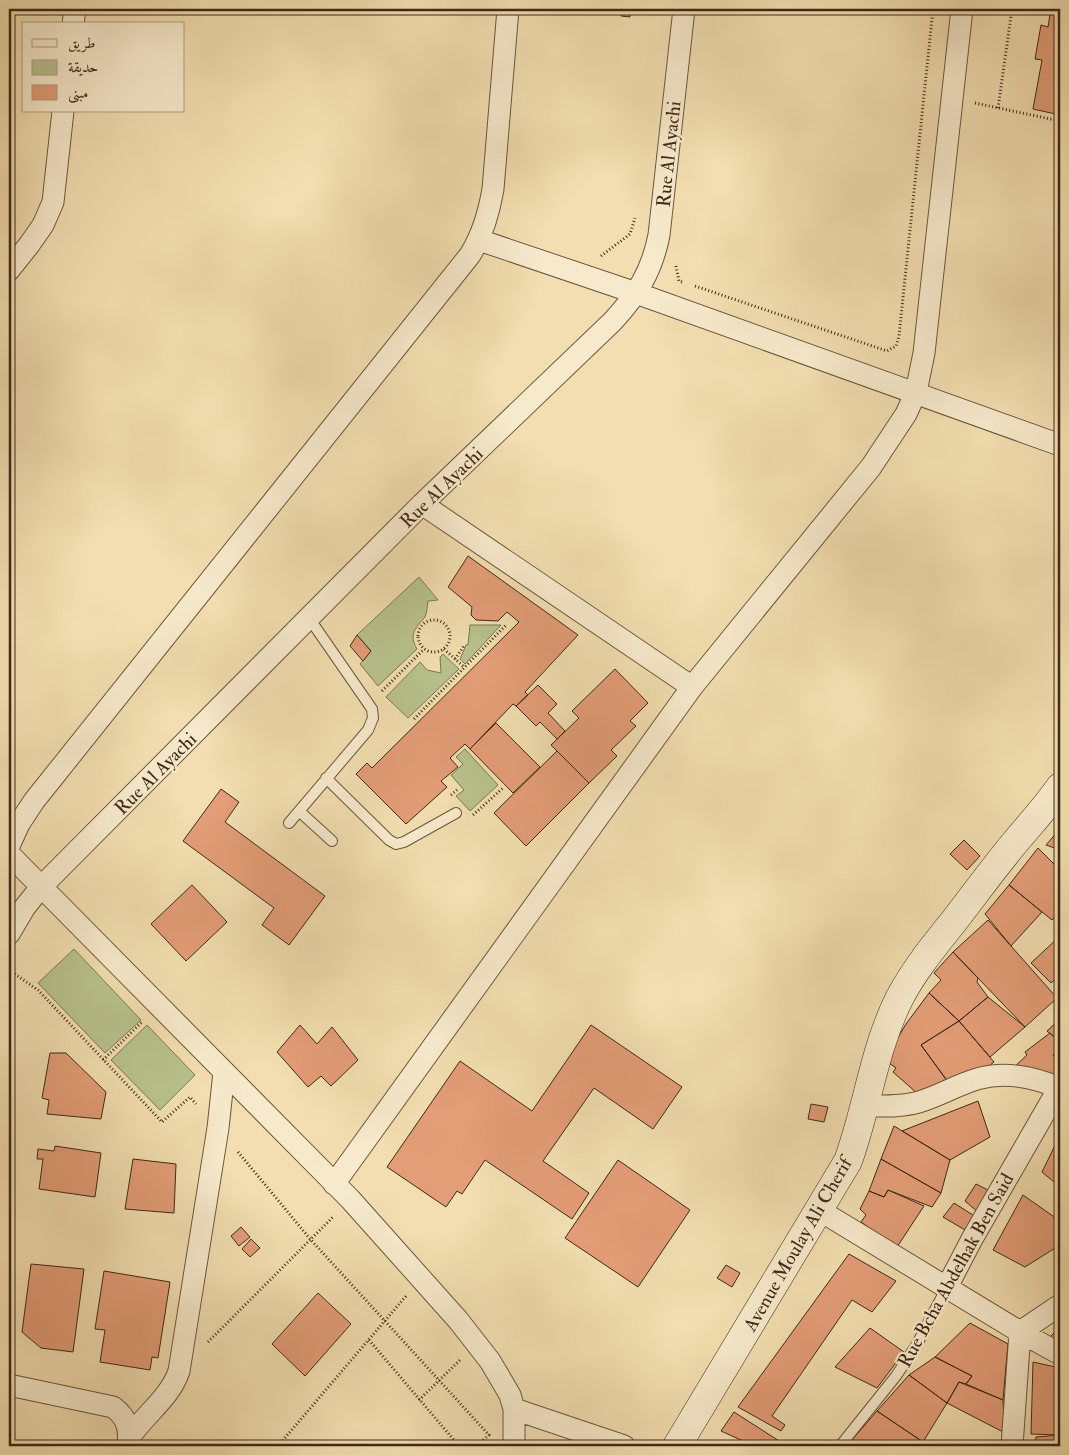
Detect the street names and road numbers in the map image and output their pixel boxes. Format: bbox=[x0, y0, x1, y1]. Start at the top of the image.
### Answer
street label: Rue Al Ayachi bbox=[651, 100, 686, 208]
street label: Rue Al Ayachi bbox=[395, 442, 488, 533]
street label: Rue Al Ayachi bbox=[110, 728, 202, 820]
street label: Avenue Moulay Ali Cherif bbox=[738, 1151, 859, 1337]
street label: Rue Bcha Abdelhak Ben Said bbox=[892, 1169, 1020, 1372]

